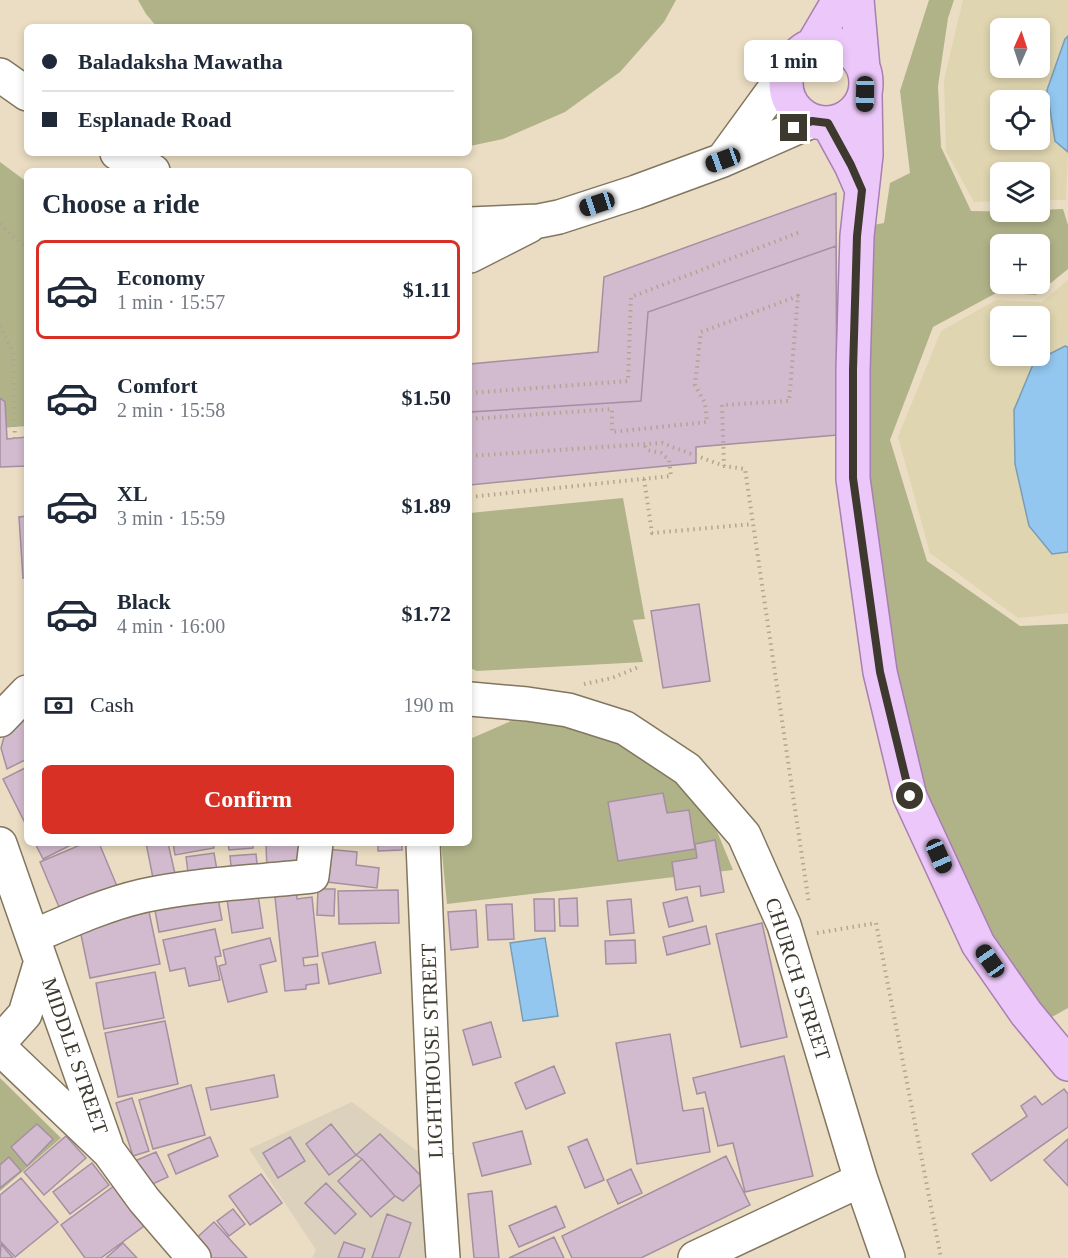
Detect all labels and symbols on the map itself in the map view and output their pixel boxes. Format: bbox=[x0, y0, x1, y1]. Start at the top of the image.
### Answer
north arrow bbox=[990, 18, 1050, 78]
callout: 1 min bbox=[744, 41, 844, 83]
car bbox=[856, 76, 874, 112]
route end bbox=[780, 114, 807, 141]
car bbox=[703, 145, 743, 175]
car bbox=[577, 190, 617, 218]
route start bbox=[896, 782, 923, 809]
car bbox=[923, 836, 955, 876]
street label: CHURCH STREET bbox=[760, 895, 836, 1064]
car bbox=[972, 941, 1008, 981]
street label: LIGHTHOUSE STREET bbox=[416, 943, 448, 1159]
street label: MIDDLE STREET bbox=[37, 975, 113, 1138]

